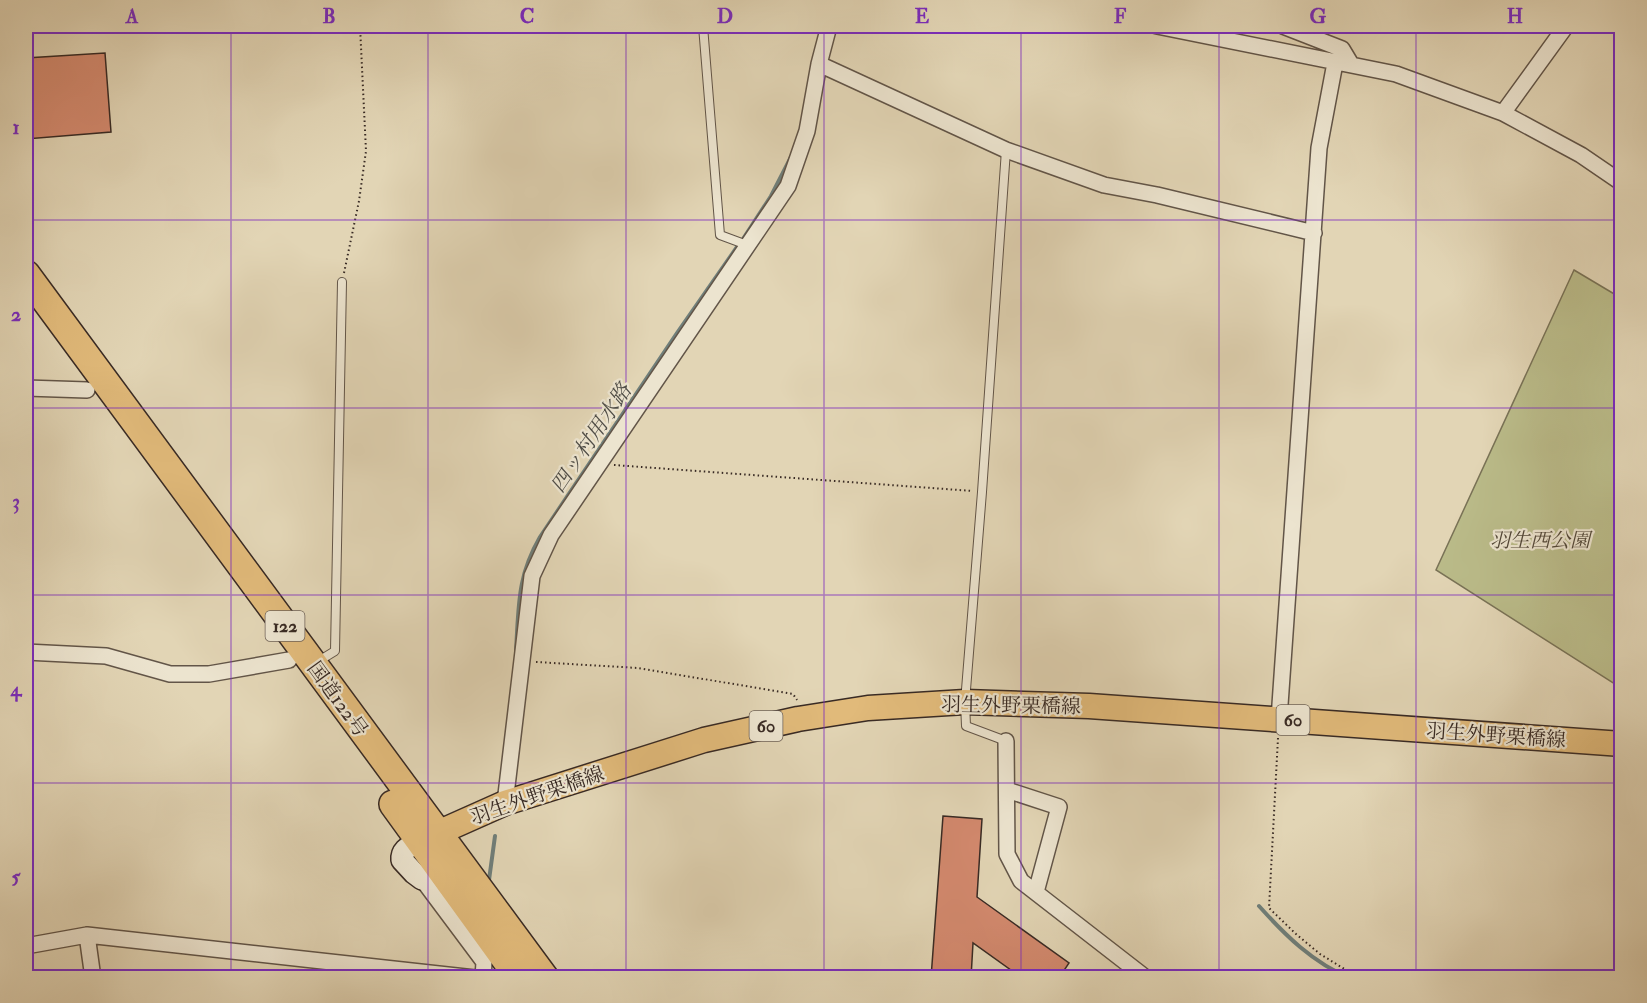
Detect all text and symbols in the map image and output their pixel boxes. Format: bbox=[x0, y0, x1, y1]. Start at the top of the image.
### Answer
text: A bbox=[125, 4, 139, 29]
text: B bbox=[322, 4, 336, 29]
text: C bbox=[520, 4, 534, 29]
text: D bbox=[717, 4, 733, 29]
text: E bbox=[915, 4, 930, 29]
text: F bbox=[1114, 4, 1127, 29]
text: G bbox=[1310, 4, 1327, 29]
text: H bbox=[1507, 4, 1523, 29]
text: 1 bbox=[12, 115, 20, 140]
text: 2 bbox=[11, 302, 21, 327]
water label: 四ッ村用水路 bbox=[545, 377, 639, 498]
text: 3 bbox=[12, 489, 20, 514]
park label: 羽生西公園 bbox=[1490, 528, 1593, 553]
road number: 122 bbox=[266, 611, 304, 641]
street label: 国道122号 bbox=[302, 657, 373, 742]
text: 4 bbox=[10, 677, 23, 702]
street label: 羽生外野栗橋線 bbox=[941, 692, 1081, 719]
road number: 60 bbox=[1276, 705, 1310, 735]
road number: 60 bbox=[750, 711, 783, 741]
street label: 羽生外野栗橋線 bbox=[1425, 718, 1567, 753]
street label: 羽生外野栗橋線 bbox=[467, 761, 607, 830]
text: 5 bbox=[12, 864, 22, 889]

